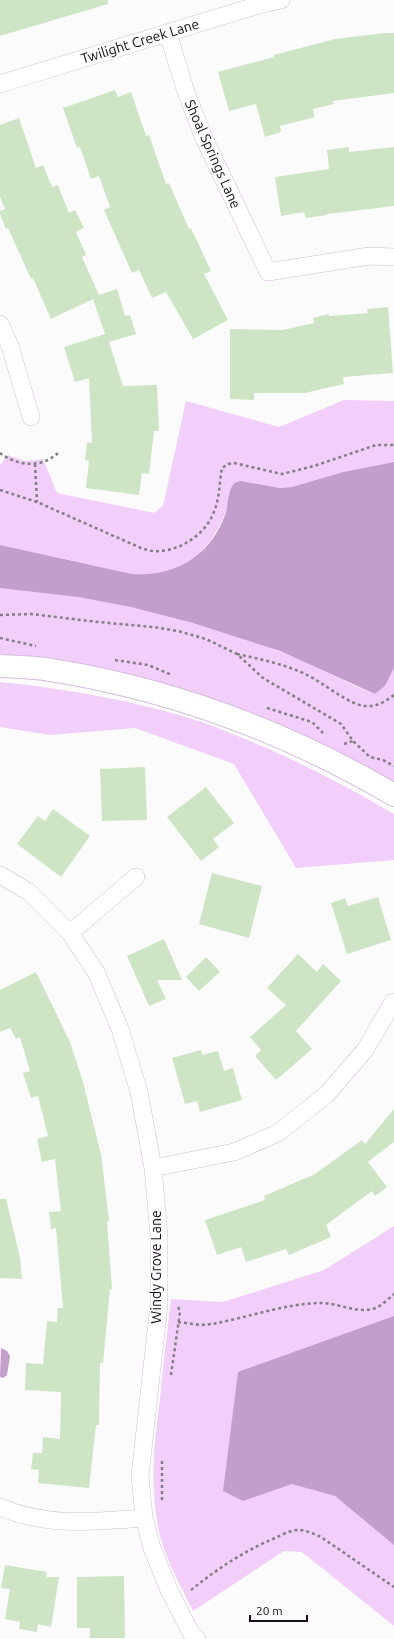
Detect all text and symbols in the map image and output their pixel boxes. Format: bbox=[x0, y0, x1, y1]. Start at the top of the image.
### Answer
street label: Twilight Creek Lane bbox=[79, 15, 201, 67]
street label: Shoal Springs Lane bbox=[182, 97, 244, 211]
street label: Windy Grove Lane bbox=[148, 1210, 164, 1324]
scale bar bbox=[250, 1597, 307, 1623]
text: 20 m bbox=[256, 1604, 283, 1617]

